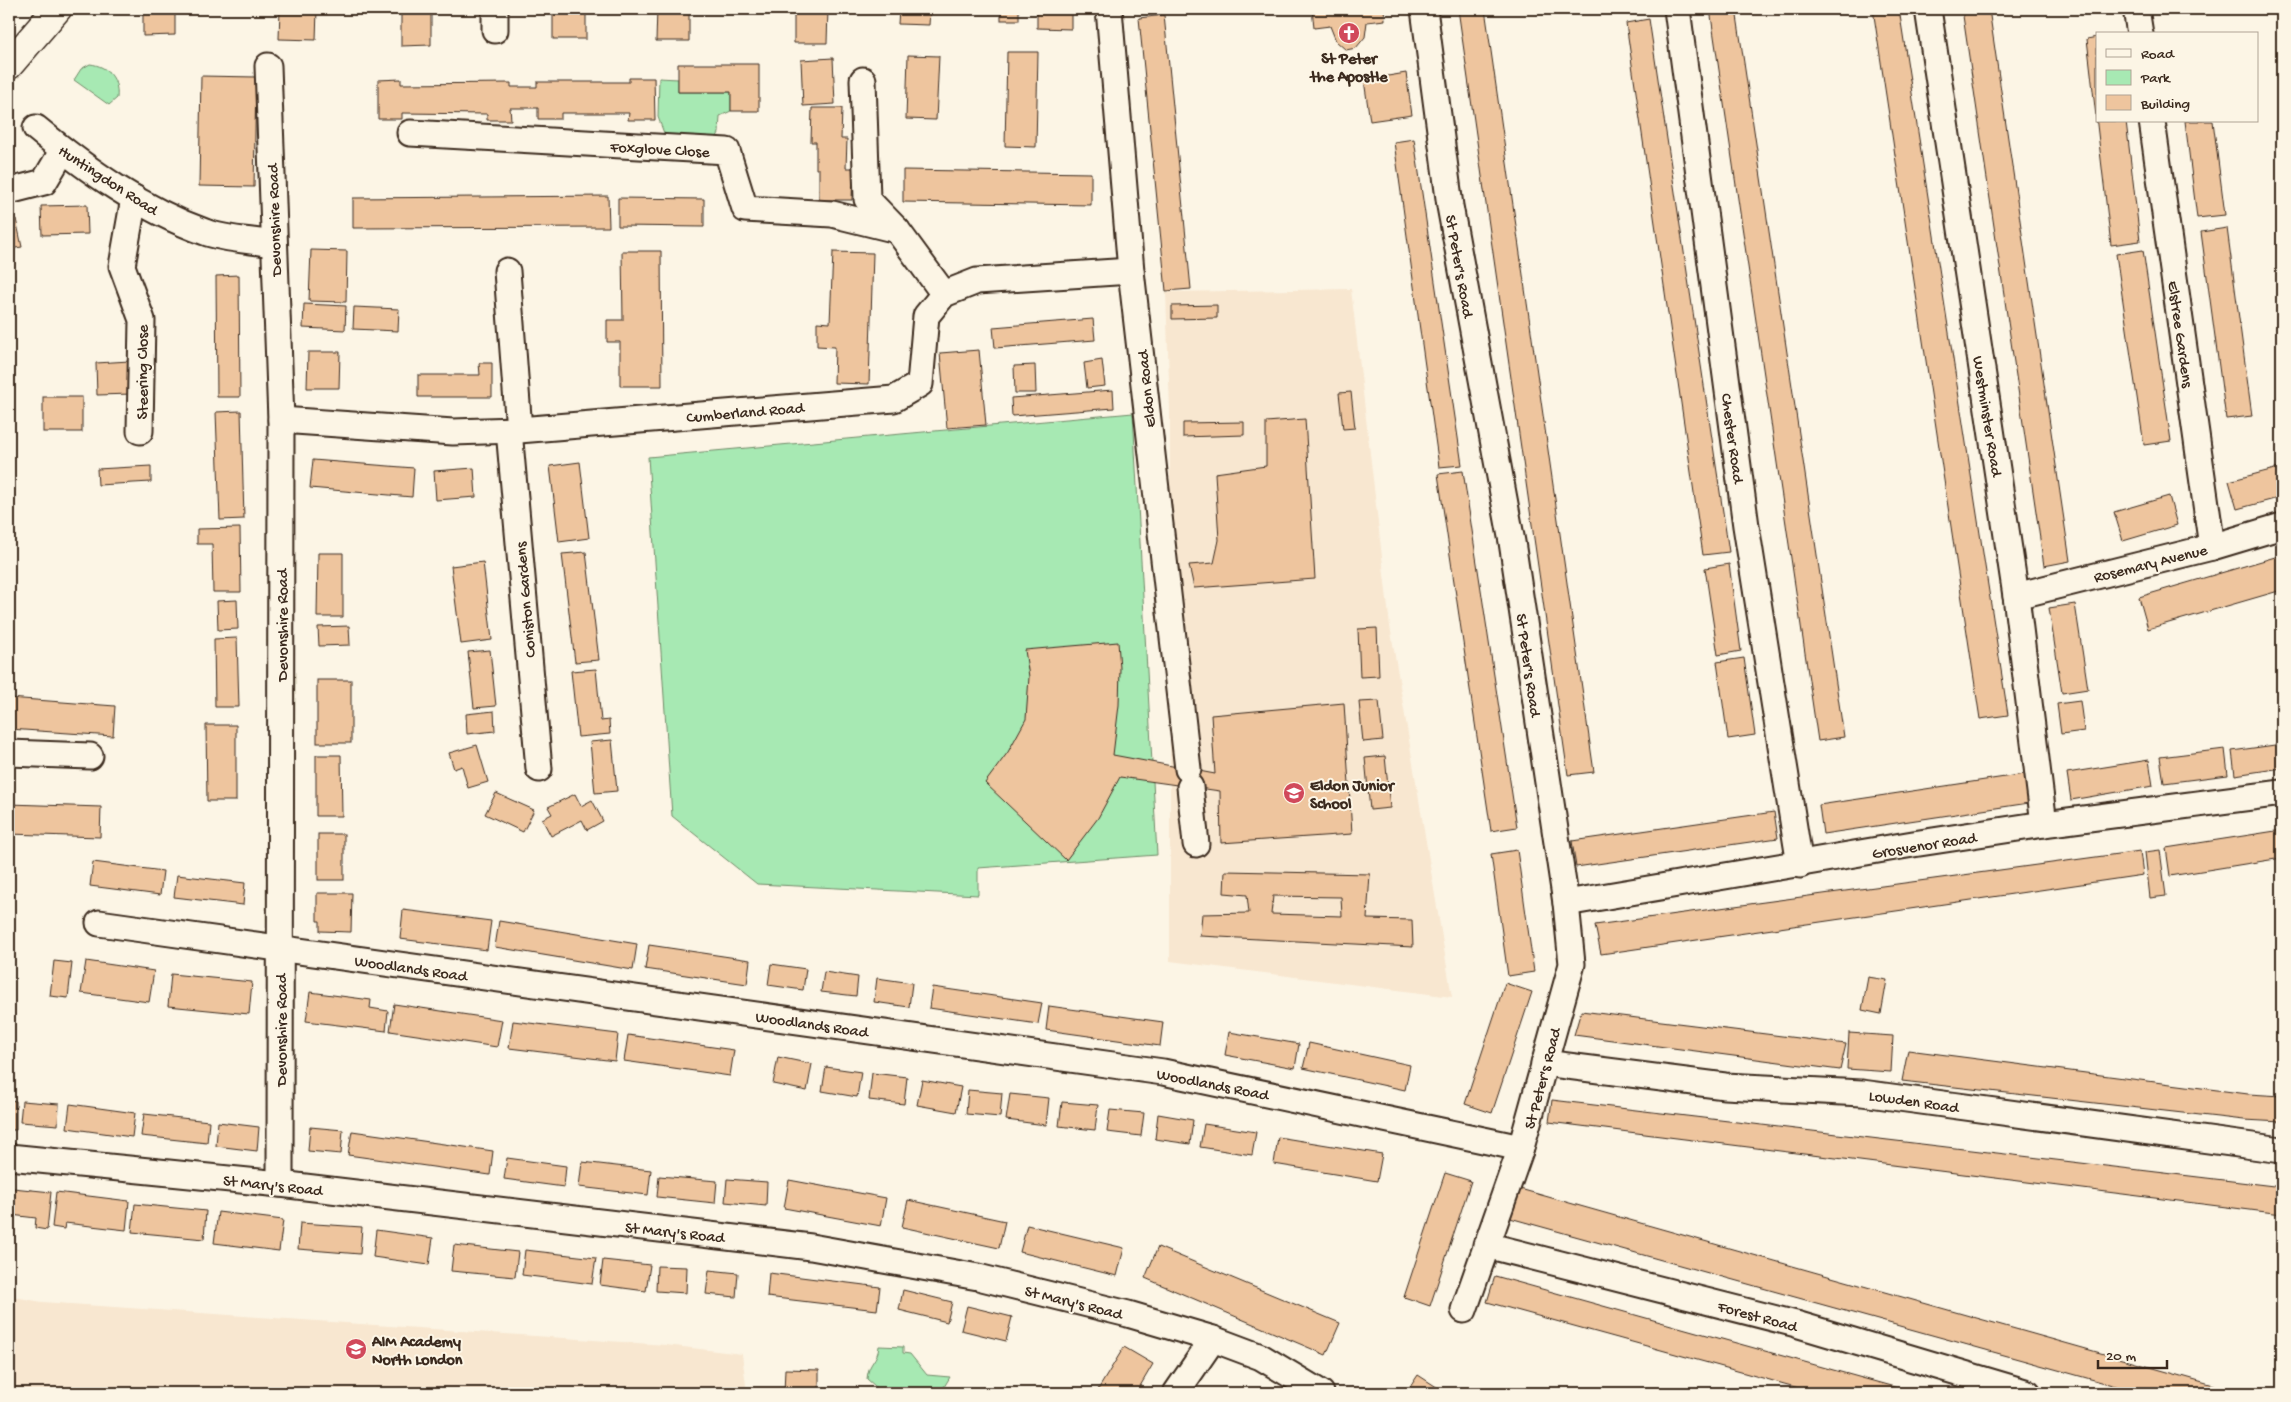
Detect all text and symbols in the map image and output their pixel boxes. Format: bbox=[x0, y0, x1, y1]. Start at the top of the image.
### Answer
church icon: St Peter the Apostle bbox=[1337, 21, 1361, 45]
legend bbox=[2096, 32, 2258, 122]
text: Road bbox=[2141, 46, 2175, 64]
place label: St Peter the Apostle bbox=[1309, 51, 1388, 88]
text: Park bbox=[2140, 70, 2171, 88]
text: Building bbox=[2140, 96, 2190, 114]
street label: Foxglove Close bbox=[609, 139, 711, 164]
street label: Huntingdon Road bbox=[54, 143, 162, 222]
street label: Devonshire Road bbox=[265, 162, 288, 277]
street label: St Peter's Road bbox=[1439, 214, 1476, 321]
street label: Elstree Gardens bbox=[2162, 280, 2196, 390]
street label: Steering Close bbox=[135, 324, 154, 419]
street label: Eldon Road bbox=[1135, 347, 1162, 428]
street label: Westminster Road bbox=[1967, 355, 2005, 480]
street label: Chester Road bbox=[1715, 392, 1746, 486]
street label: Cumberland Road bbox=[686, 400, 807, 429]
street label: Coniston Gardens bbox=[513, 540, 542, 658]
street label: Rosemary Avenue bbox=[2092, 542, 2210, 589]
street label: Devonshire Road bbox=[275, 567, 294, 682]
street label: St Peter's Road bbox=[1510, 613, 1543, 720]
place label: Eldon Junior School bbox=[1310, 778, 1396, 815]
school or university icon: Eldon Junior School bbox=[1282, 781, 1306, 805]
street label: Grosvenor Road bbox=[1871, 830, 1980, 865]
street label: Woodlands Road bbox=[353, 953, 470, 988]
street label: Devonshire Road bbox=[274, 972, 293, 1087]
street label: Woodlands Road bbox=[754, 1009, 871, 1044]
street label: St Peter's Road bbox=[1522, 1025, 1567, 1132]
street label: Woodlands Road bbox=[1155, 1066, 1271, 1107]
street label: Lowden Road bbox=[1867, 1088, 1961, 1119]
street label: St Mary's Road bbox=[222, 1173, 325, 1202]
street label: St Mary's Road bbox=[624, 1220, 727, 1249]
street label: St Mary's Road bbox=[1022, 1283, 1126, 1326]
street label: Forest Road bbox=[1714, 1298, 1801, 1339]
place label: AIM Academy North London bbox=[371, 1334, 463, 1371]
school or university icon: AIM Academy North London bbox=[344, 1337, 368, 1361]
scale bar bbox=[2098, 1337, 2167, 1369]
text: 20 m bbox=[2106, 1348, 2136, 1366]

